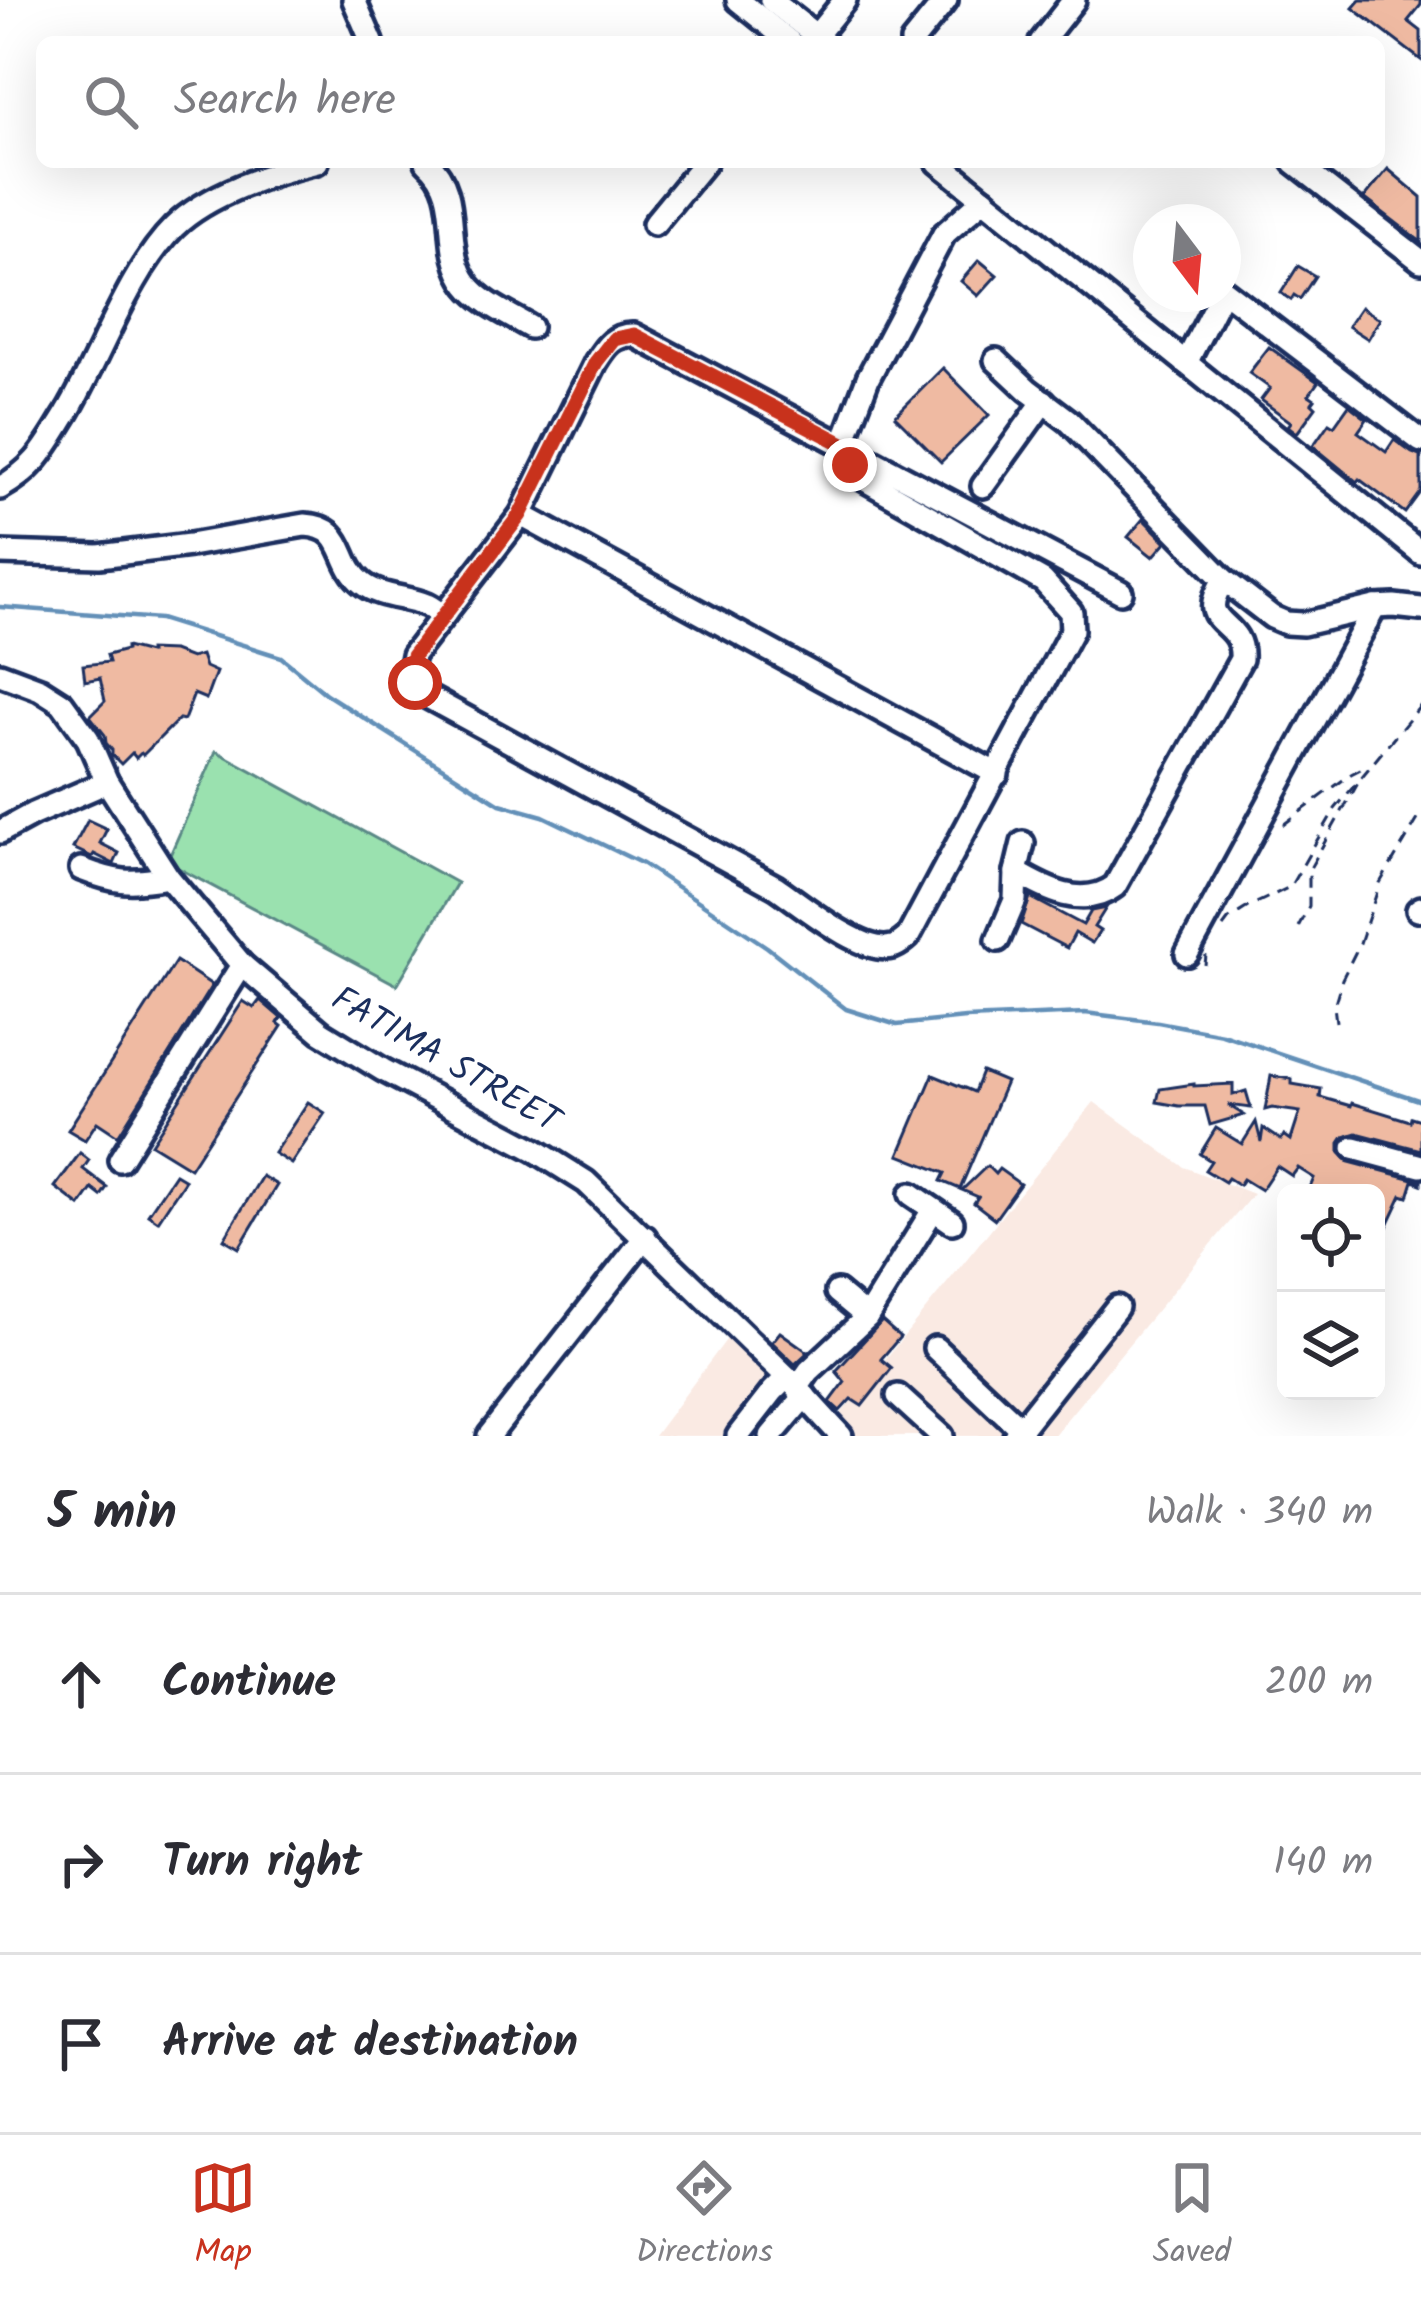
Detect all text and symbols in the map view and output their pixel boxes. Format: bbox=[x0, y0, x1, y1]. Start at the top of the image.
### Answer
search box bbox=[36, 36, 1385, 168]
text: Search here bbox=[174, 66, 396, 138]
icon: search bbox=[78, 69, 144, 135]
north arrow bbox=[1133, 204, 1241, 312]
route end bbox=[823, 438, 877, 492]
route start bbox=[388, 656, 442, 710]
street label: FATIMA STREET bbox=[320, 972, 573, 1151]
map controls bbox=[1277, 1184, 1385, 1400]
button: locate bbox=[1277, 1184, 1385, 1292]
button: layers bbox=[1277, 1292, 1385, 1400]
text: 5 min bbox=[48, 1474, 177, 1555]
text: Walk · 340 m bbox=[1146, 1483, 1373, 1545]
text: Continue bbox=[162, 1648, 336, 1720]
icon: ahead bbox=[48, 1651, 114, 1717]
text: 200 m bbox=[1265, 1653, 1373, 1715]
text: Turn right bbox=[162, 1828, 362, 1900]
icon: right bbox=[48, 1831, 114, 1897]
text: 140 m bbox=[1273, 1833, 1373, 1895]
text: Arrive at destination bbox=[162, 2008, 578, 2080]
icon: arrive bbox=[48, 2011, 114, 2077]
tab: Map bbox=[190, 2155, 256, 2280]
tab: Directions bbox=[636, 2155, 773, 2280]
tab: Saved bbox=[1153, 2155, 1231, 2280]

